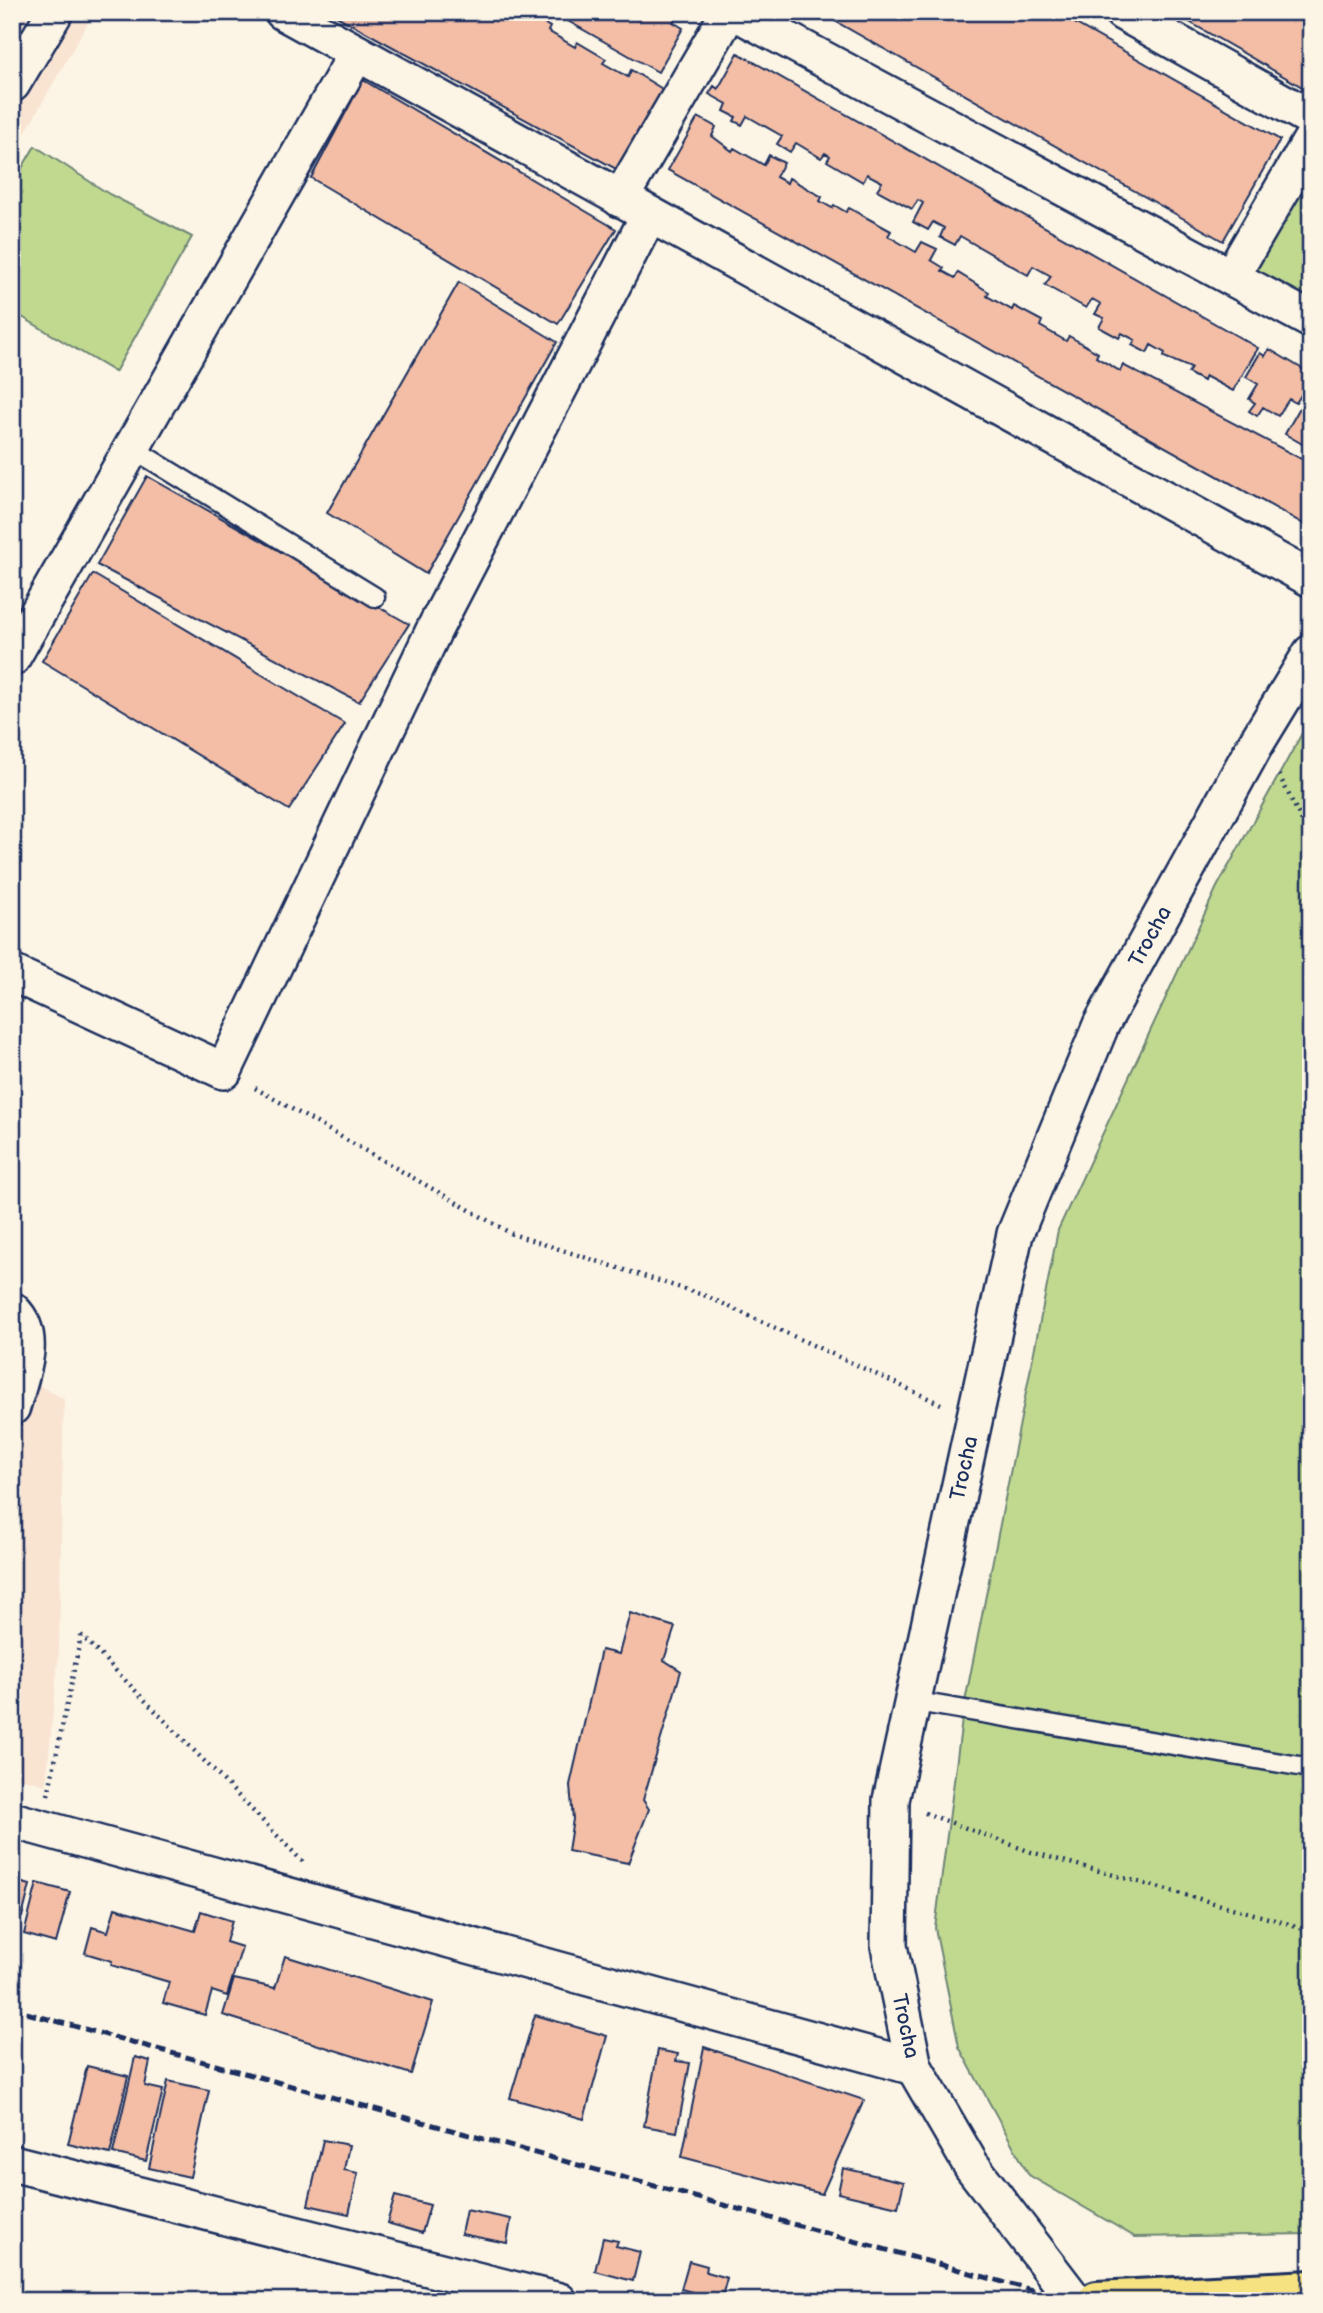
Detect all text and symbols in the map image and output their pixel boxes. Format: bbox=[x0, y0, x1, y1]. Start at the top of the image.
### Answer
street label: Trocha bbox=[1124, 902, 1177, 971]
street label: Trocha bbox=[945, 1434, 983, 1503]
street label: Trocha bbox=[886, 1992, 925, 2061]

